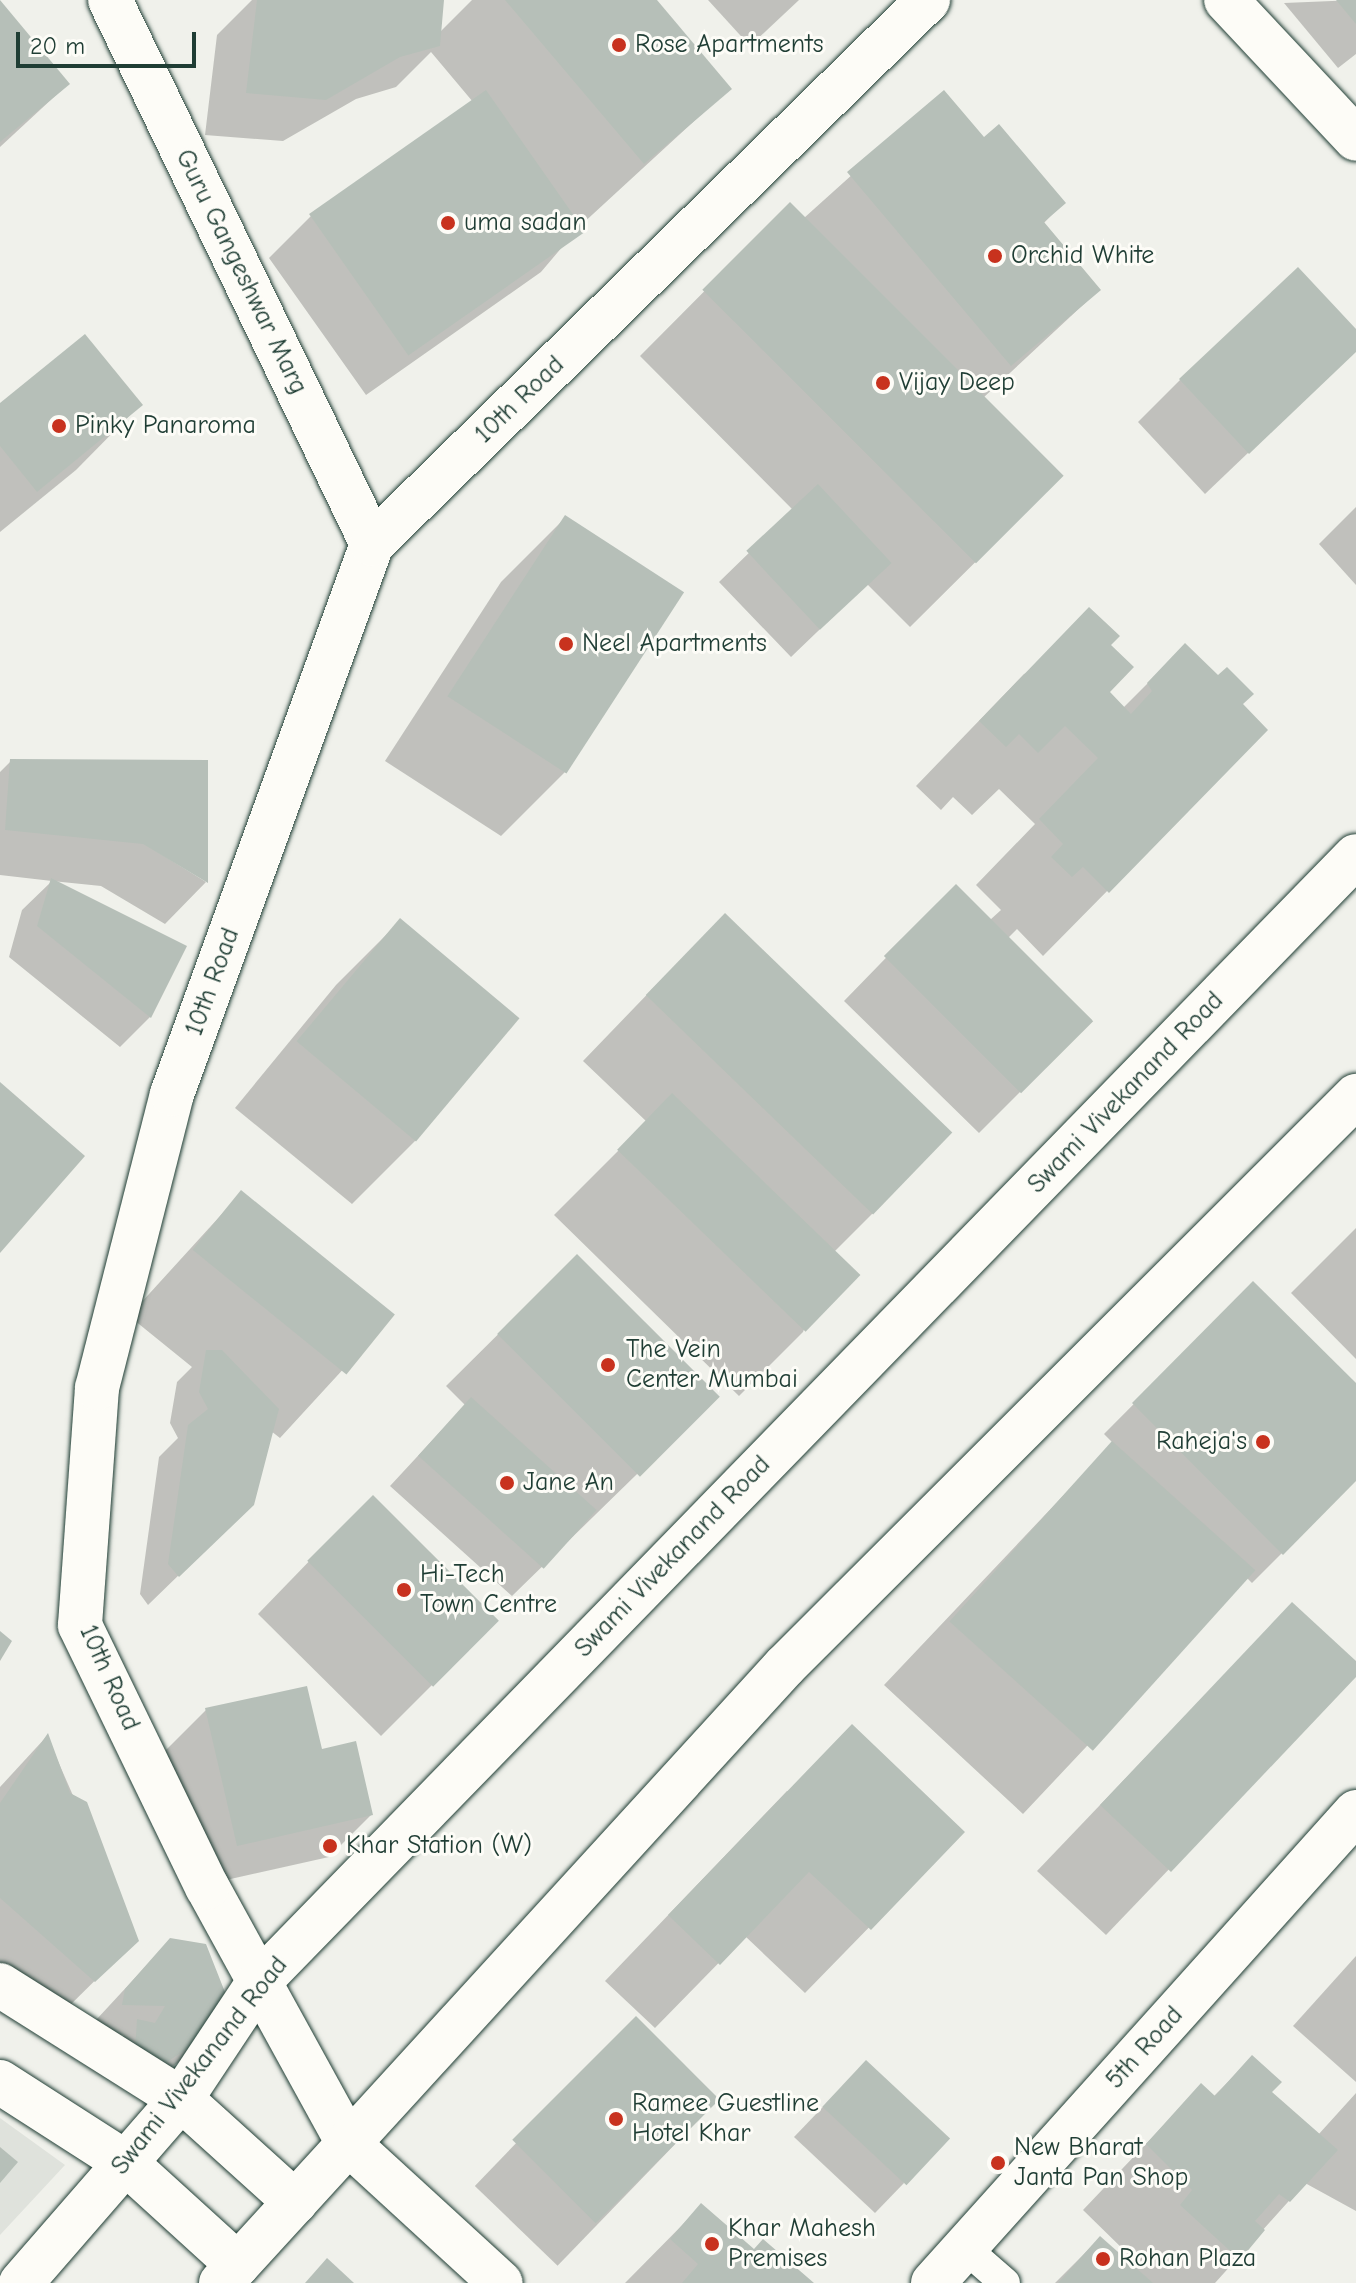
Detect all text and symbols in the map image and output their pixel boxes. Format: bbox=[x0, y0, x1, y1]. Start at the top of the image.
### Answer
scale bar bbox=[20, 16, 200, 66]
place label: Rose Apartments bbox=[635, 29, 823, 61]
text: 20 m bbox=[30, 32, 85, 60]
marker: Rose Apartments bbox=[610, 36, 628, 54]
street label: Guru Gangeshwar Marg bbox=[168, 145, 314, 399]
place label: uma sadan bbox=[464, 207, 587, 239]
marker: uma sadan bbox=[439, 214, 457, 232]
place label: Orchid White bbox=[1011, 240, 1154, 272]
marker: Orchid White bbox=[986, 247, 1004, 265]
street label: 10th Road bbox=[469, 350, 571, 450]
place label: Vijay Deep bbox=[899, 367, 1015, 399]
marker: Vijay Deep bbox=[874, 374, 892, 392]
place label: Pinky Panaroma bbox=[75, 410, 256, 442]
marker: Pinky Panaroma bbox=[50, 417, 68, 435]
place label: Neel Apartments bbox=[582, 628, 767, 660]
marker: Neel Apartments bbox=[557, 635, 575, 653]
street label: 10th Road bbox=[179, 924, 247, 1040]
street label: Swami Vivekanand Road bbox=[1022, 986, 1230, 1200]
place label: The Vein Center Mumbai bbox=[626, 1334, 798, 1396]
marker: The Vein Center Mumbai bbox=[597, 1354, 619, 1376]
place label: Raheja's bbox=[1156, 1426, 1247, 1458]
marker: Raheja's bbox=[1254, 1433, 1272, 1451]
street label: Swami Vivekanand Road bbox=[569, 1450, 777, 1664]
place label: Jane An bbox=[523, 1467, 614, 1499]
marker: Jane An bbox=[498, 1474, 516, 1492]
place label: Hi-Tech Town Centre bbox=[420, 1559, 557, 1620]
marker: Hi-Tech Town Centre bbox=[395, 1581, 413, 1599]
street label: 10th Road bbox=[72, 1620, 146, 1736]
place label: Khar Station (W) bbox=[346, 1830, 532, 1862]
marker: Khar Station (W) bbox=[321, 1837, 339, 1855]
street label: Swami Vivekanand Road bbox=[105, 1951, 295, 2181]
street label: 5th Road bbox=[1100, 2000, 1190, 2096]
place label: Ramee Guestline Hotel Khar bbox=[632, 2088, 819, 2150]
marker: Ramee Guestline Hotel Khar bbox=[607, 2110, 625, 2128]
place label: New Bharat Janta Pan Shop bbox=[1014, 2132, 1188, 2194]
marker: New Bharat Janta Pan Shop bbox=[989, 2154, 1007, 2172]
place label: Khar Mahesh Premises bbox=[728, 2213, 876, 2274]
marker: Khar Mahesh Premises bbox=[703, 2235, 721, 2253]
place label: Rohan Plaza bbox=[1119, 2243, 1256, 2275]
marker: Rohan Plaza bbox=[1094, 2250, 1112, 2268]

